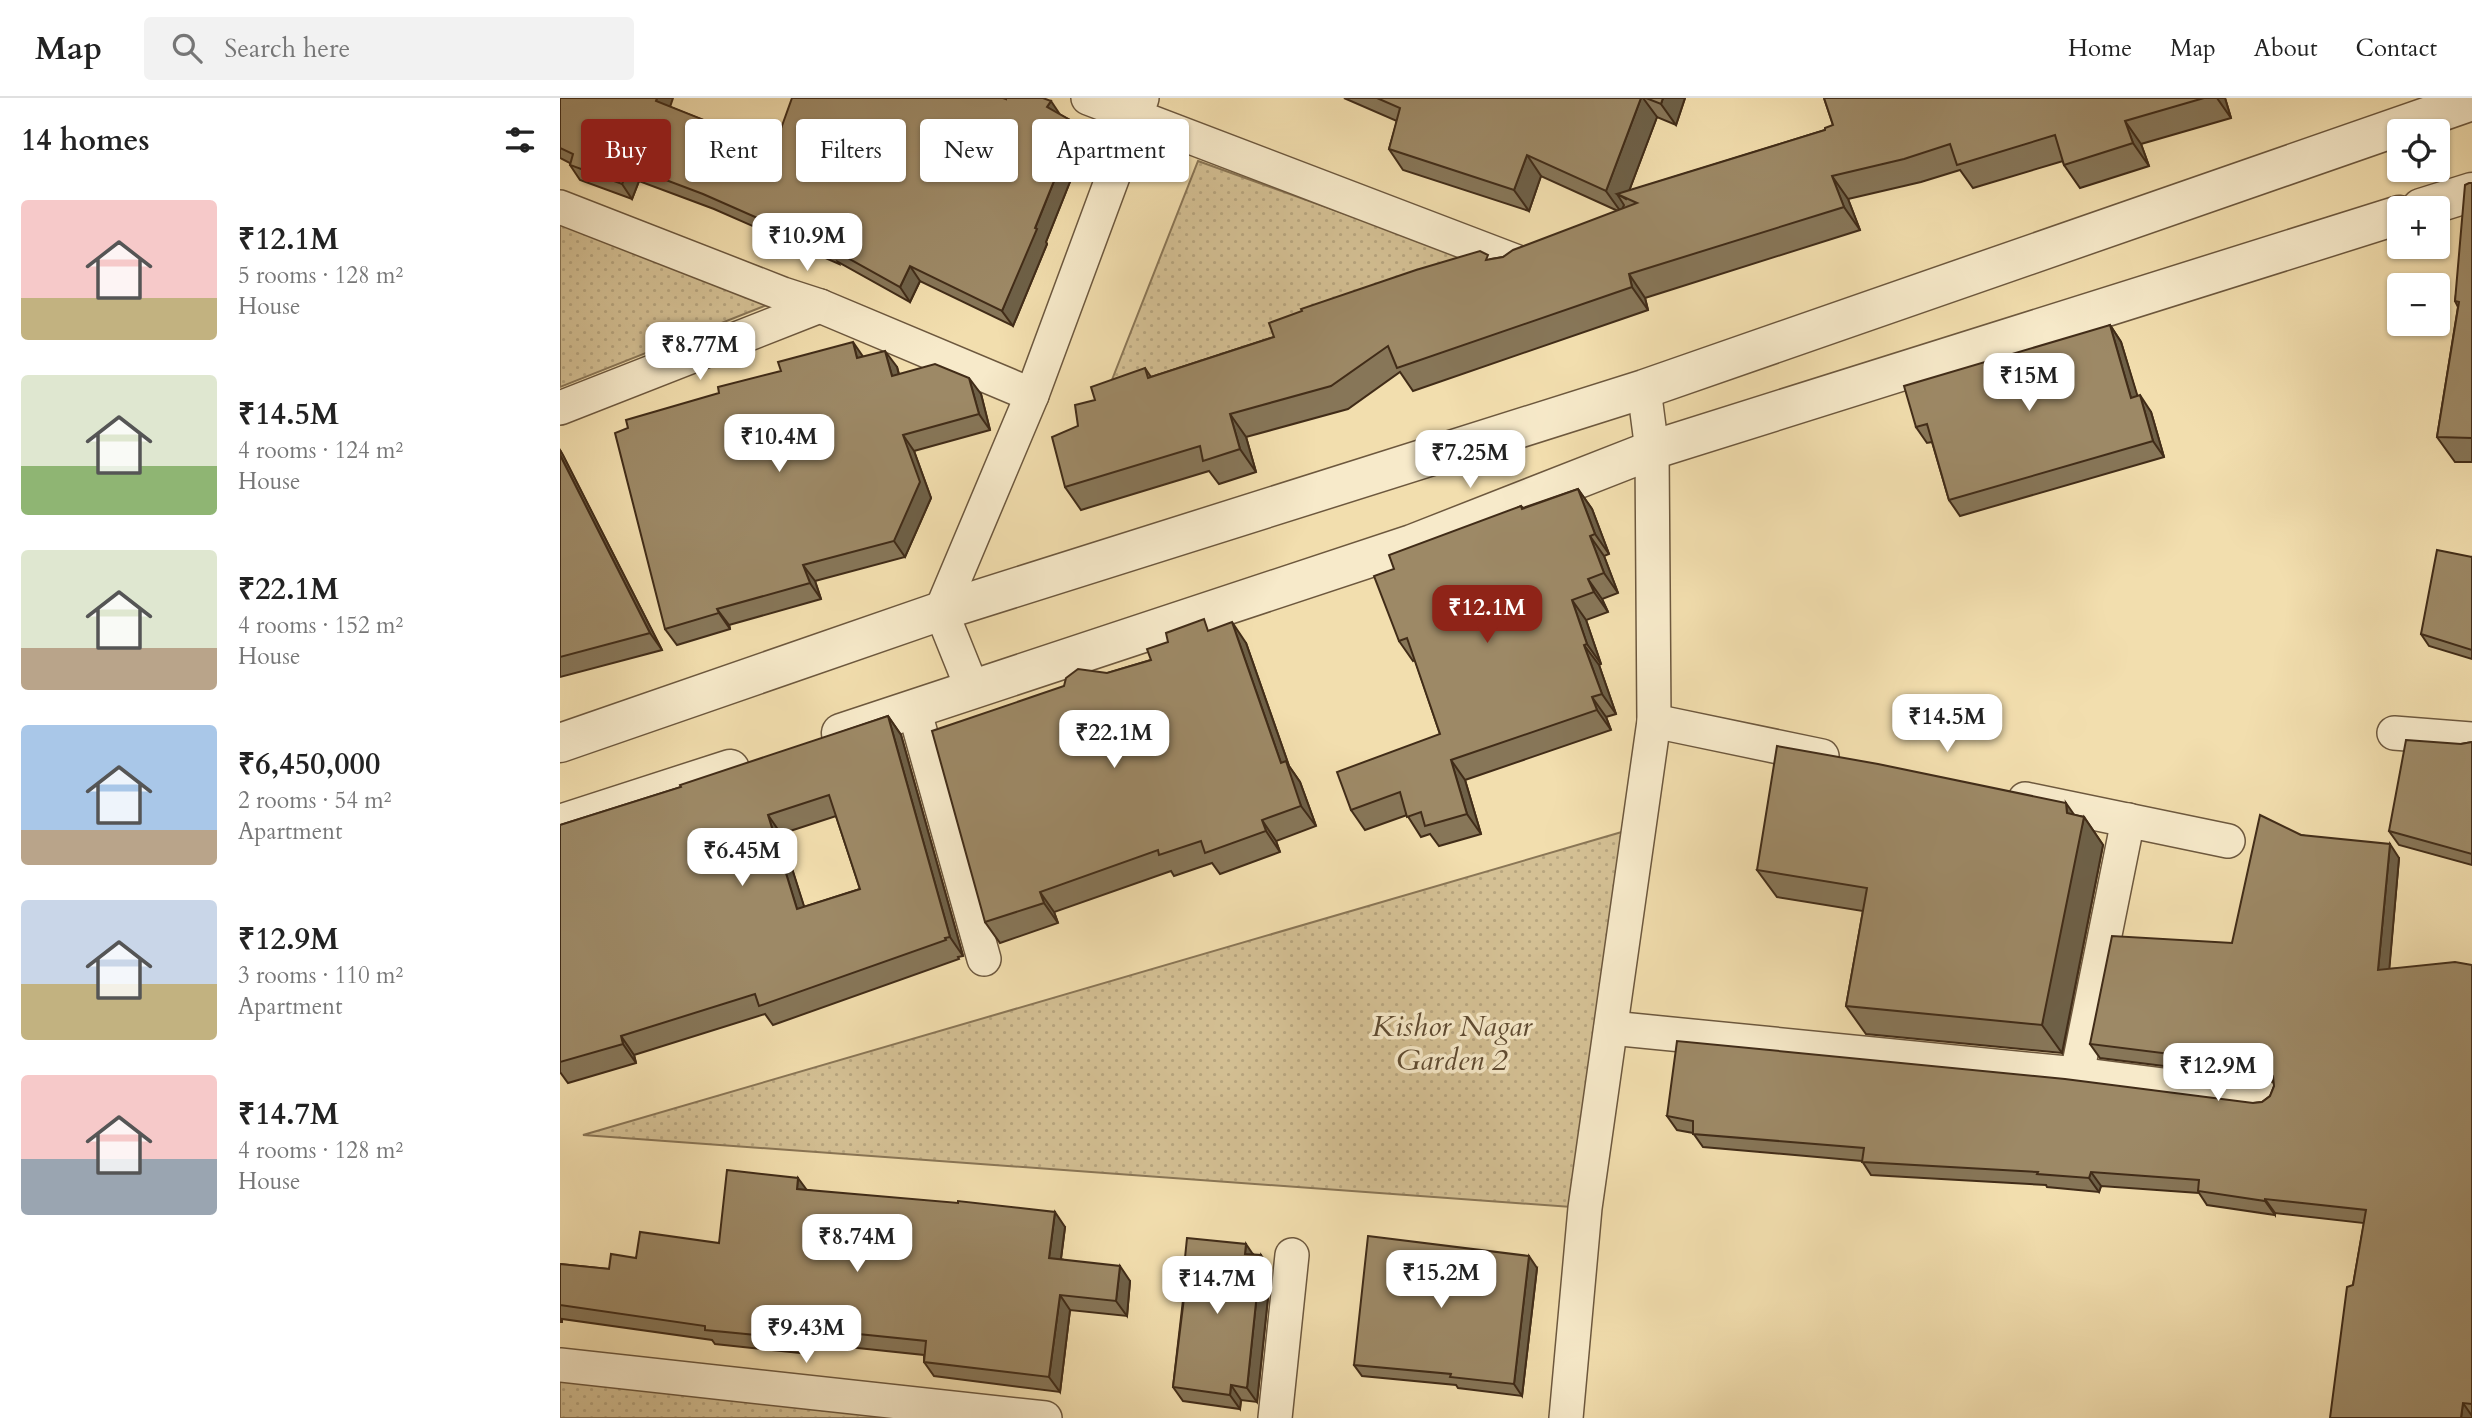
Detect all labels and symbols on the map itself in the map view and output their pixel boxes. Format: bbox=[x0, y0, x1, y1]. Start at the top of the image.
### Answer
pin: ₹10.9M bbox=[750, 214, 864, 273]
pin: ₹8.77M bbox=[643, 322, 757, 382]
pin: ₹15M bbox=[1988, 354, 2070, 413]
pin: ₹10.4M bbox=[722, 414, 836, 474]
pin: ₹7.25M bbox=[1413, 430, 1527, 490]
pin: ₹12.1M bbox=[1430, 586, 1544, 645]
pin: ₹14.5M bbox=[1890, 694, 2004, 754]
pin: ₹22.1M bbox=[1057, 710, 1171, 770]
pin: ₹6.45M bbox=[685, 828, 799, 888]
park label: Kishor Nagar Garden 2 bbox=[1372, 1006, 1533, 1081]
pin: ₹12.9M bbox=[2161, 1044, 2275, 1103]
pin: ₹8.74M bbox=[800, 1214, 914, 1274]
pin: ₹15.2M bbox=[1384, 1250, 1498, 1310]
pin: ₹14.7M bbox=[1160, 1256, 1274, 1316]
pin: ₹9.43M bbox=[749, 1306, 863, 1365]

